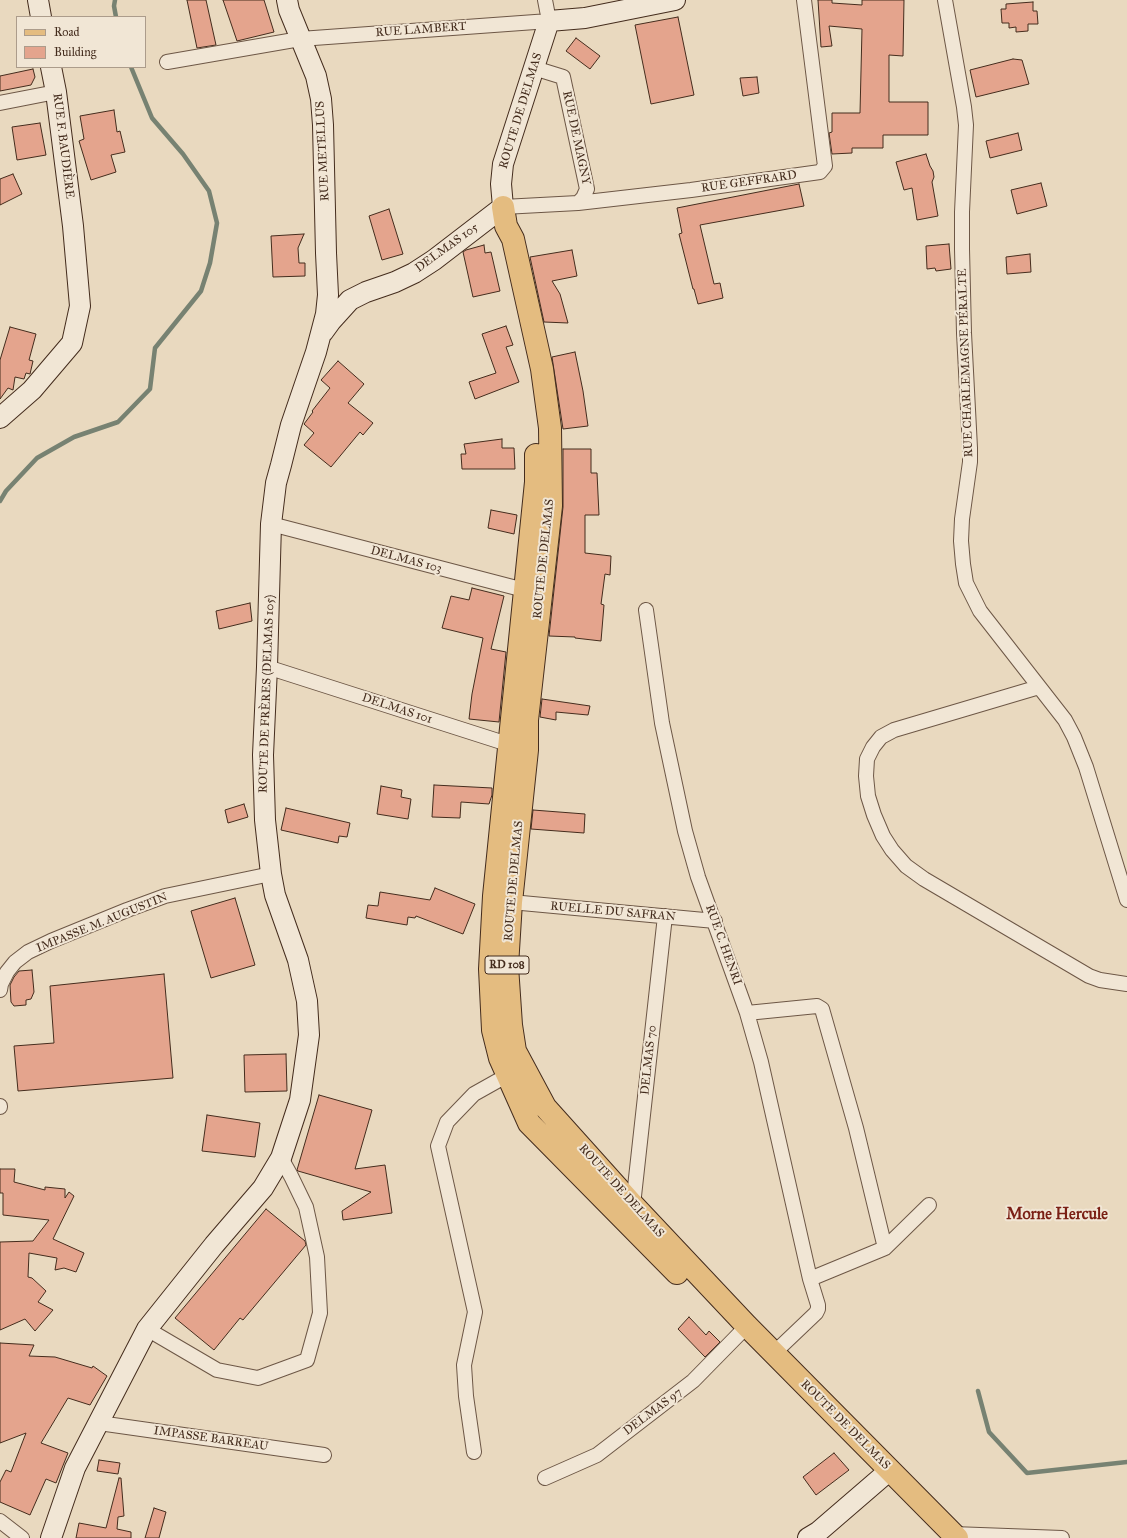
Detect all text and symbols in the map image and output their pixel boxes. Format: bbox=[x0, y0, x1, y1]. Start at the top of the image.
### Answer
legend bbox=[16, 16, 146, 68]
street label: RUE LAMBERT bbox=[375, 20, 467, 40]
text: Road bbox=[54, 25, 80, 39]
text: Building bbox=[54, 45, 96, 59]
street label: ROUTE DE DELMAS bbox=[496, 51, 546, 171]
street label: RUE DE MAGNY bbox=[559, 90, 593, 186]
street label: RUE F. BAUDIÈRE bbox=[49, 93, 77, 199]
street label: RUE METELLUS bbox=[313, 101, 333, 201]
street label: RUE GEFFRARD bbox=[700, 168, 798, 196]
street label: DELMAS 105 bbox=[413, 220, 481, 276]
street label: RUE CHARLEMAGNE PÉRALTE bbox=[956, 268, 976, 458]
street label: ROUTE DE DELMAS bbox=[531, 498, 557, 620]
street label: DELMAS 103 bbox=[369, 544, 443, 576]
street label: ROUTE DE FRÈRES (DELMAS 105) bbox=[256, 594, 278, 794]
street label: DELMAS 101 bbox=[360, 691, 434, 727]
street label: ROUTE DE DELMAS bbox=[502, 820, 526, 942]
street label: IMPASSE M. AUGUSTIN bbox=[34, 890, 170, 956]
street label: RUELLE DU SAFRAN bbox=[550, 899, 676, 925]
street label: RUE C. HENRI bbox=[702, 903, 744, 987]
road number: RD 108 bbox=[485, 956, 529, 974]
street label: DELMAS 70 bbox=[638, 1024, 660, 1096]
street label: ROUTE DE DELMAS bbox=[575, 1141, 667, 1241]
district label: Morne Hercule bbox=[1006, 1205, 1108, 1225]
street label: ROUTE DE DELMAS bbox=[797, 1377, 893, 1473]
street label: DELMAS 97 bbox=[621, 1385, 685, 1439]
street label: IMPASSE BARREAU bbox=[153, 1424, 269, 1454]

